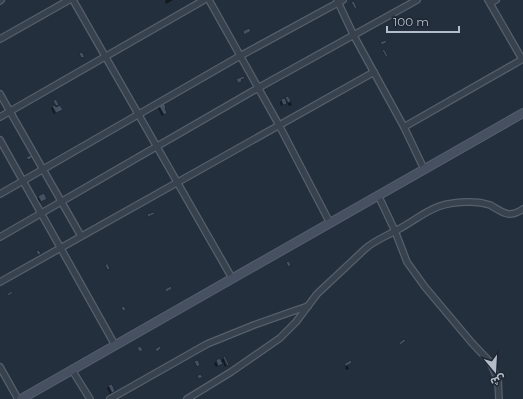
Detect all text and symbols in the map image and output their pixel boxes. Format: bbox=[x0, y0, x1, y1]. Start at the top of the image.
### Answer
scale bar bbox=[387, 8, 459, 34]
text: 100 m bbox=[393, 14, 429, 29]
north arrow bbox=[475, 351, 515, 391]
text: ش bbox=[489, 372, 507, 389]

